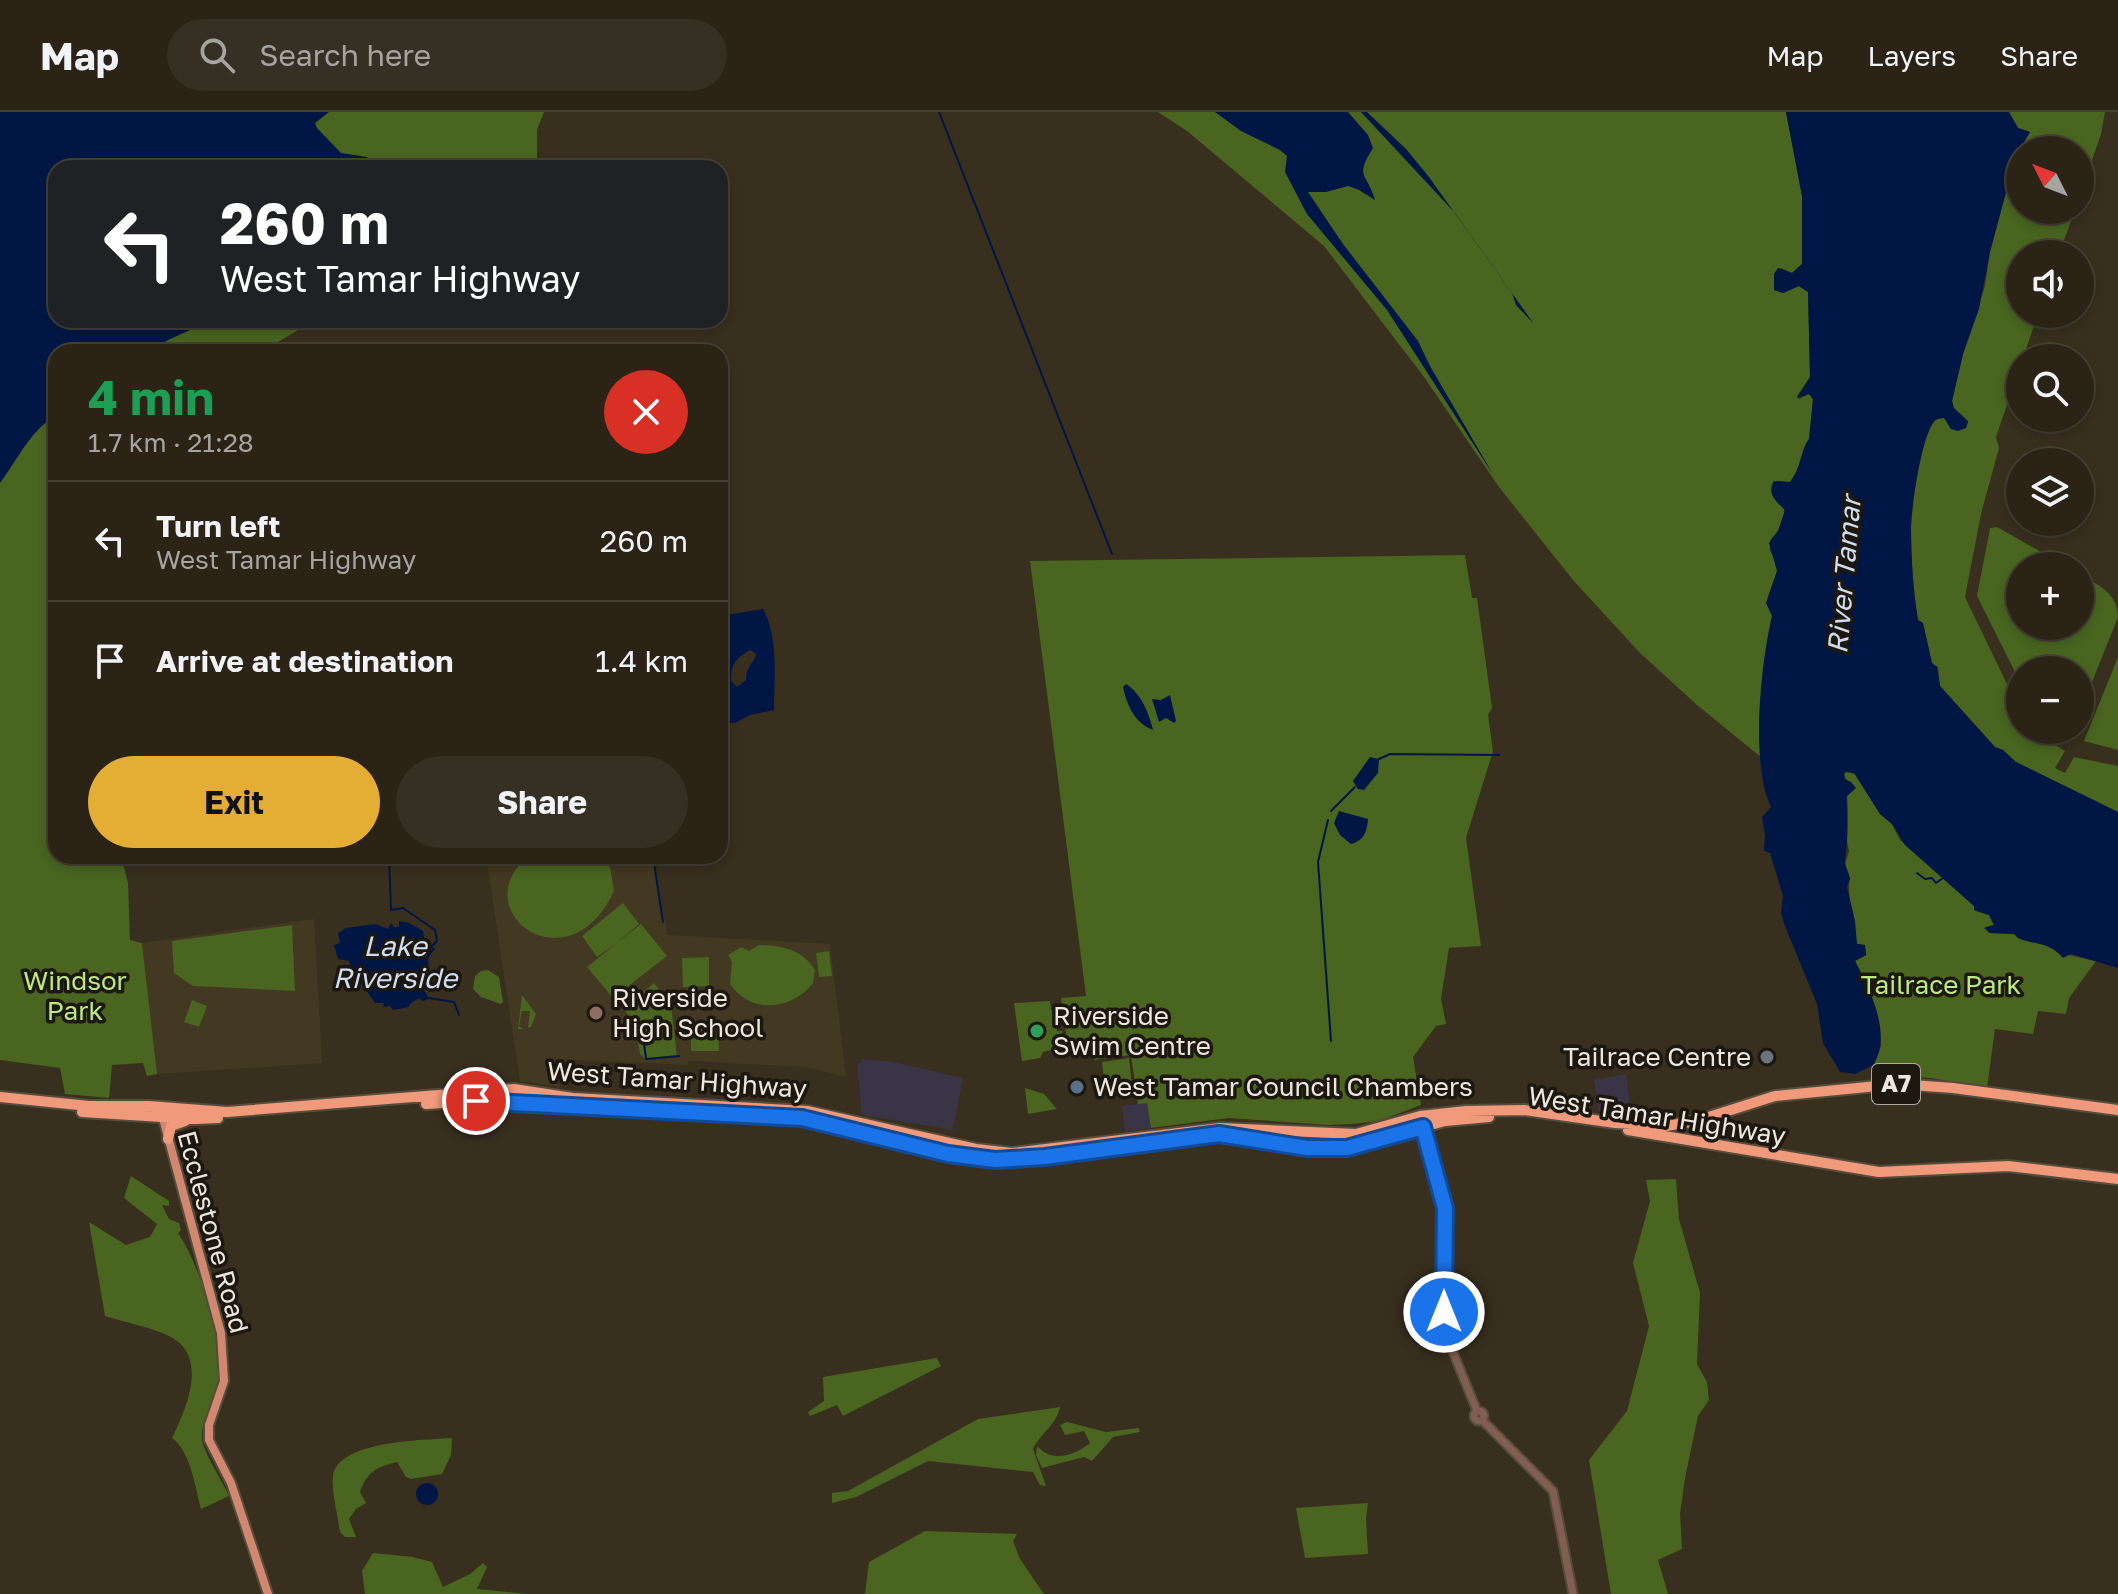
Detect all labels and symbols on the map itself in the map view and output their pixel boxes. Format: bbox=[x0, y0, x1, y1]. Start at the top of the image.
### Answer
north arrow bbox=[2006, 136, 2094, 224]
water label: River Tamar bbox=[1820, 491, 1867, 655]
water label: Lake Riverside bbox=[333, 929, 459, 994]
park label: Windsor Park bbox=[23, 965, 127, 1026]
park label: Tailrace Park bbox=[1861, 969, 2021, 1000]
place label: Riverside High School bbox=[612, 982, 764, 1043]
place label: Riverside Swim Centre bbox=[1053, 1000, 1211, 1061]
marker: Riverside High School bbox=[587, 1004, 605, 1022]
marker: Riverside Swim Centre bbox=[1028, 1022, 1046, 1040]
place label: Tailrace Centre bbox=[1563, 1041, 1751, 1072]
marker: Tailrace Centre bbox=[1758, 1048, 1776, 1066]
street label: West Tamar Highway bbox=[546, 1055, 808, 1104]
road number: A7 bbox=[1872, 1064, 1920, 1104]
pin bbox=[442, 1067, 510, 1135]
place label: West Tamar Council Chambers bbox=[1093, 1071, 1473, 1102]
marker: West Tamar Council Chambers bbox=[1068, 1078, 1086, 1096]
street label: West Tamar Highway bbox=[1526, 1080, 1788, 1151]
street label: Ecclestone Road bbox=[172, 1127, 255, 1336]
position arrow bbox=[1402, 1270, 1486, 1354]

